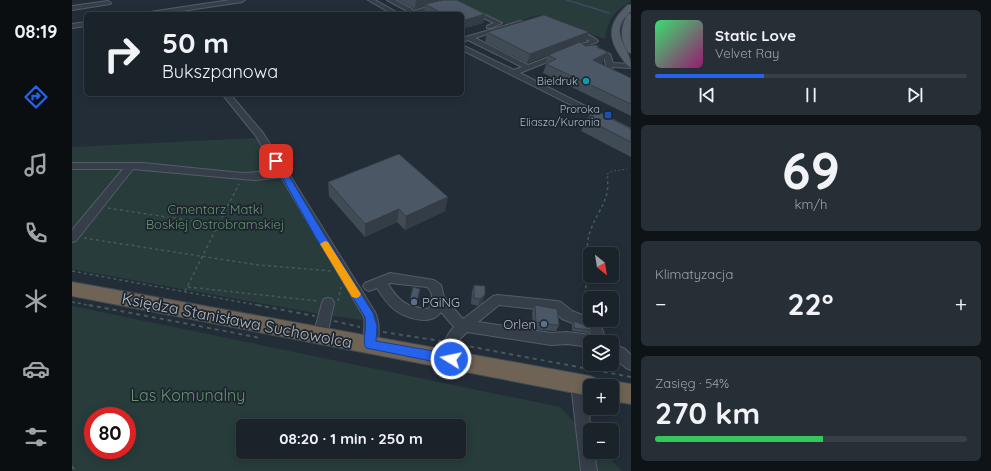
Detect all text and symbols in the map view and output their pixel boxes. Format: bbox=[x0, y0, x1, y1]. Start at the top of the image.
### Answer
text: 08:19 bbox=[14, 20, 58, 43]
text: 50 m bbox=[162, 25, 229, 60]
text: Static Love bbox=[715, 26, 796, 45]
icon: right bbox=[96, 28, 148, 80]
text: Velvet Ray bbox=[715, 45, 780, 61]
text: Bukszpanowa bbox=[162, 60, 278, 83]
place label: Bieldruk bbox=[537, 74, 578, 88]
marker: Bieldruk bbox=[581, 76, 591, 86]
icon: directions bbox=[22, 83, 50, 111]
icon: previous bbox=[696, 84, 718, 106]
icon: pause bbox=[800, 84, 822, 106]
icon: next bbox=[904, 84, 926, 106]
place label: Proroka Eliasza/Kuronia bbox=[520, 102, 600, 129]
marker: Proroka Eliasza/Kuronia bbox=[603, 110, 613, 120]
text: 69 bbox=[782, 137, 840, 202]
pin bbox=[259, 144, 293, 178]
icon: arrive bbox=[265, 150, 287, 172]
icon: music bbox=[22, 151, 50, 179]
text: km/h bbox=[795, 196, 827, 212]
park label: Cmentarz Matki Boskiej Ostrobramskiej bbox=[146, 201, 284, 232]
icon: phone bbox=[22, 219, 50, 247]
north arrow bbox=[583, 247, 619, 283]
map controls bbox=[583, 247, 619, 459]
text: Klimatyzacja bbox=[655, 266, 733, 282]
text: 22° bbox=[788, 285, 833, 323]
icon: climate bbox=[22, 287, 50, 315]
street label: Księdza Stanisława Suchowolca bbox=[120, 288, 354, 352]
text: − bbox=[655, 290, 666, 318]
text: + bbox=[955, 290, 967, 318]
button: sound bbox=[583, 291, 619, 327]
place label: PGiNG bbox=[422, 294, 460, 310]
marker: PGiNG bbox=[409, 297, 419, 307]
place label: Orlen bbox=[503, 316, 536, 332]
marker: Orlen bbox=[539, 319, 549, 329]
button: layers bbox=[583, 335, 619, 371]
position arrow bbox=[430, 338, 472, 380]
icon: car bbox=[22, 355, 50, 383]
text: Zasięg · 54% bbox=[655, 375, 729, 391]
button: + bbox=[583, 379, 619, 415]
park label: Las Komunalny bbox=[131, 385, 245, 405]
text: 270 km bbox=[655, 394, 760, 432]
speed limit sign: 80 bbox=[84, 407, 136, 459]
icon: filters bbox=[22, 423, 50, 451]
button: − bbox=[583, 423, 619, 459]
text: 08:20 · 1 min · 250 m bbox=[279, 429, 423, 448]

